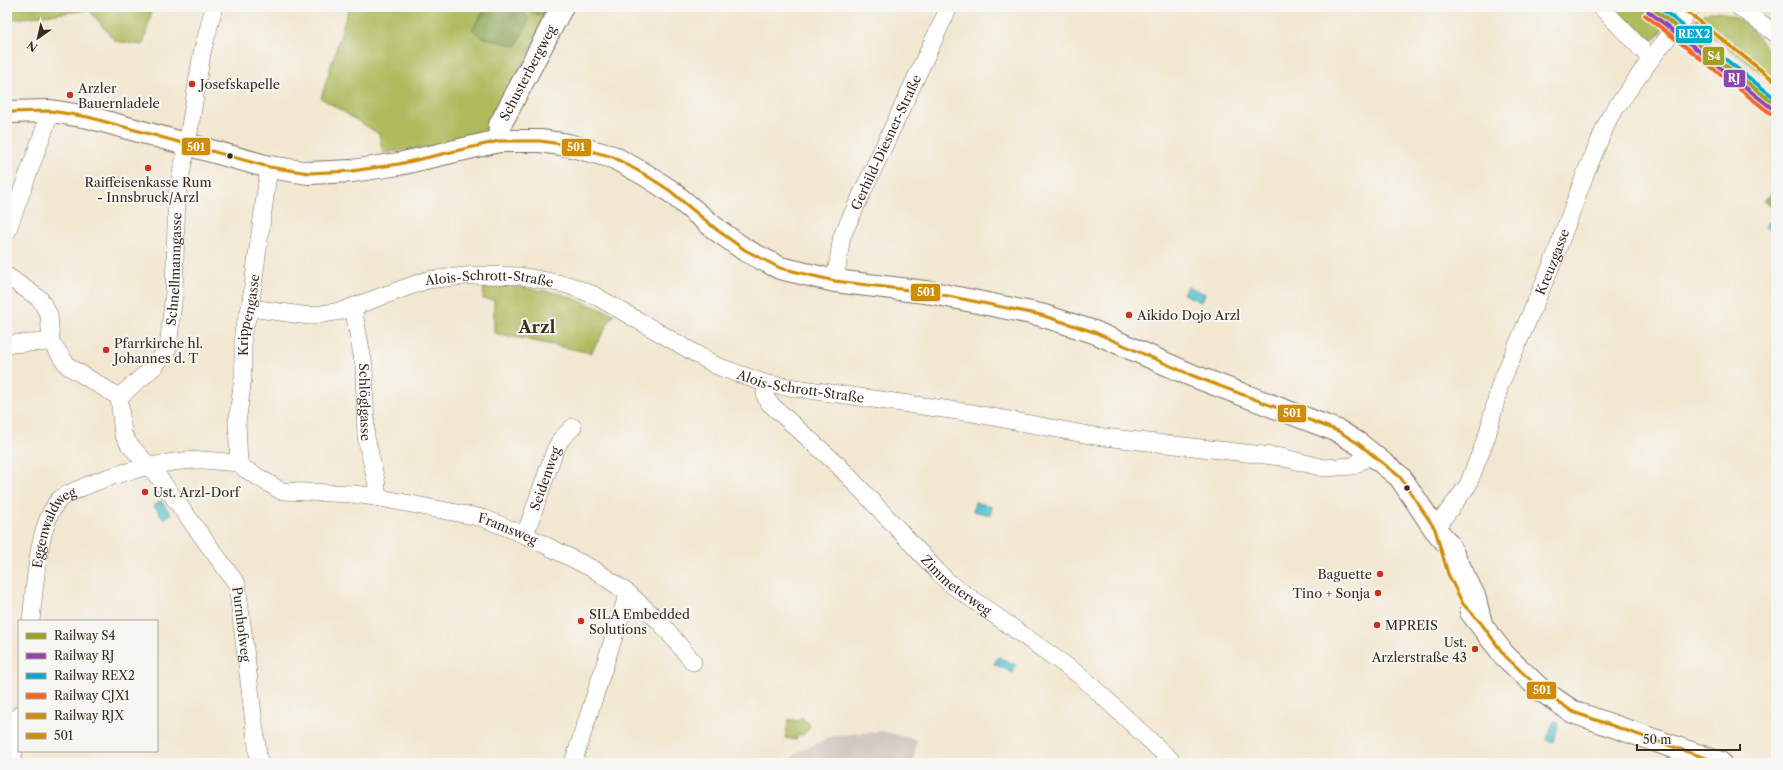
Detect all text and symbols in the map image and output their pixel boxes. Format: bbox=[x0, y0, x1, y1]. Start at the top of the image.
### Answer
north arrow bbox=[18, 18, 58, 58]
street label: Schusterbergweg bbox=[496, 22, 559, 123]
line badge: REX2 bbox=[1675, 25, 1713, 44]
text: REX2 bbox=[1678, 27, 1711, 41]
text: N bbox=[24, 38, 40, 55]
line badge: S4 bbox=[1702, 46, 1725, 66]
text: S4 bbox=[1707, 49, 1721, 63]
line badge: RJ bbox=[1723, 69, 1746, 88]
text: RJ bbox=[1728, 71, 1741, 85]
street label: Gerhild-Diesner-Straße bbox=[847, 72, 924, 213]
place label: Josefskapelle bbox=[198, 76, 280, 92]
marker: Josefskapelle bbox=[187, 79, 197, 89]
place label: Arzler Bauernladele bbox=[77, 80, 160, 111]
marker: Arzler Bauernladele bbox=[65, 90, 75, 100]
line badge: 501 bbox=[181, 137, 211, 156]
line badge: 501 bbox=[561, 138, 592, 157]
text: 501 bbox=[187, 140, 205, 154]
text: 501 bbox=[567, 140, 585, 154]
unlabelled marker bbox=[225, 151, 235, 161]
marker: Raiffeisenkasse Rum - Innsbruck/Arzl bbox=[143, 163, 153, 173]
place label: Raiffeisenkasse Rum - Innsbruck/Arzl bbox=[84, 174, 212, 205]
street label: Schnellmanngasse bbox=[162, 212, 184, 326]
street label: Kreuzgasse bbox=[1532, 227, 1572, 297]
street label: Alois-Schrott-Straße bbox=[423, 267, 555, 290]
street label: Krippengasse bbox=[235, 273, 262, 356]
line badge: 501 bbox=[910, 283, 941, 302]
text: 501 bbox=[917, 285, 935, 299]
place label: Aikido Dojo Arzl bbox=[1136, 307, 1240, 323]
marker: Aikido Dojo Arzl bbox=[1124, 310, 1134, 320]
district label: Arzl bbox=[517, 317, 556, 337]
place label: Pfarrkirche hl. Johannes d. T bbox=[112, 335, 203, 366]
marker: Pfarrkirche hl. Johannes d. T bbox=[101, 345, 111, 355]
street label: Schlöglgasse bbox=[356, 363, 375, 442]
street label: Alois-Schrott-Straße bbox=[734, 366, 865, 406]
line badge: 501 bbox=[1277, 404, 1307, 423]
text: 501 bbox=[1283, 406, 1301, 420]
street label: Seidenweg bbox=[526, 444, 564, 512]
street label: Eggenwaldweg bbox=[29, 483, 78, 569]
unlabelled marker bbox=[1402, 483, 1412, 493]
place label: Ust. Arzl-Dorf bbox=[153, 484, 241, 500]
marker: Ust. Arzl-Dorf bbox=[140, 487, 150, 497]
street label: Framsweg bbox=[477, 509, 540, 548]
street label: Zimmeterweg bbox=[918, 552, 995, 618]
place label: Baguette bbox=[1317, 566, 1372, 582]
marker: Baguette bbox=[1375, 569, 1385, 579]
place label: Tino + Sonja bbox=[1293, 585, 1370, 601]
street label: Purnhofweg bbox=[229, 586, 254, 663]
marker: Tino + Sonja bbox=[1373, 588, 1383, 598]
place label: SILA Embedded Solutions bbox=[589, 606, 690, 637]
marker: SILA Embedded Solutions bbox=[576, 616, 586, 626]
place label: MPREIS bbox=[1385, 617, 1438, 633]
legend bbox=[18, 620, 158, 752]
marker: MPREIS bbox=[1372, 620, 1382, 630]
text: Railway S4 bbox=[54, 628, 115, 643]
place label: Ust. Arzlerstraße 43 bbox=[1371, 634, 1467, 665]
marker: Ust. Arzlerstraße 43 bbox=[1470, 644, 1480, 654]
text: Railway RJ bbox=[54, 648, 114, 663]
text: Railway REX2 bbox=[54, 668, 135, 683]
line badge: 501 bbox=[1526, 681, 1557, 700]
text: 501 bbox=[1533, 683, 1551, 697]
text: Railway CJX1 bbox=[54, 688, 129, 703]
text: Railway RJX bbox=[54, 708, 124, 723]
scale bar bbox=[1637, 726, 1740, 752]
text: 501 bbox=[54, 728, 73, 743]
text: 50 m bbox=[1643, 732, 1672, 747]

